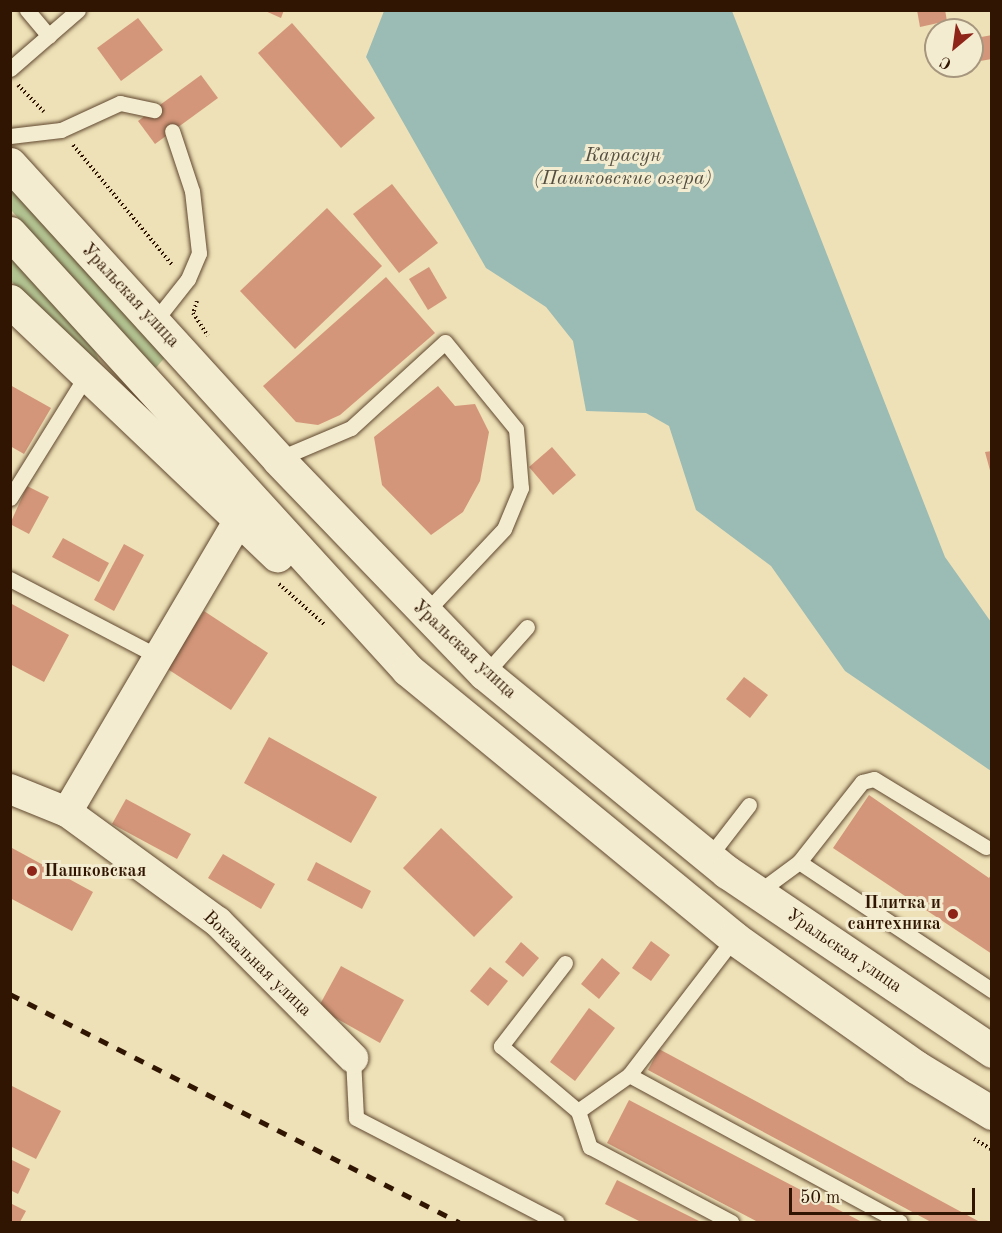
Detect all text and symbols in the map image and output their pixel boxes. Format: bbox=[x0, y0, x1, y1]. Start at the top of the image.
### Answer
north arrow bbox=[924, 18, 984, 78]
text: С bbox=[938, 52, 955, 72]
water label: Карасун (Пашковские озера) bbox=[534, 145, 712, 192]
street label: Уральская улица bbox=[76, 240, 184, 352]
street label: Уральская улица bbox=[408, 596, 520, 704]
place label: Пашковская bbox=[44, 860, 146, 882]
marker: Пашковская bbox=[25, 864, 39, 878]
place label: Плитка и сантехника bbox=[848, 893, 941, 936]
street label: Уральская улица bbox=[782, 905, 906, 997]
street label: Вокзальная улица bbox=[198, 907, 316, 1021]
marker: Плитка и сантехника bbox=[946, 907, 960, 921]
scale bar bbox=[792, 1176, 978, 1214]
text: 50 m bbox=[800, 1189, 840, 1207]

